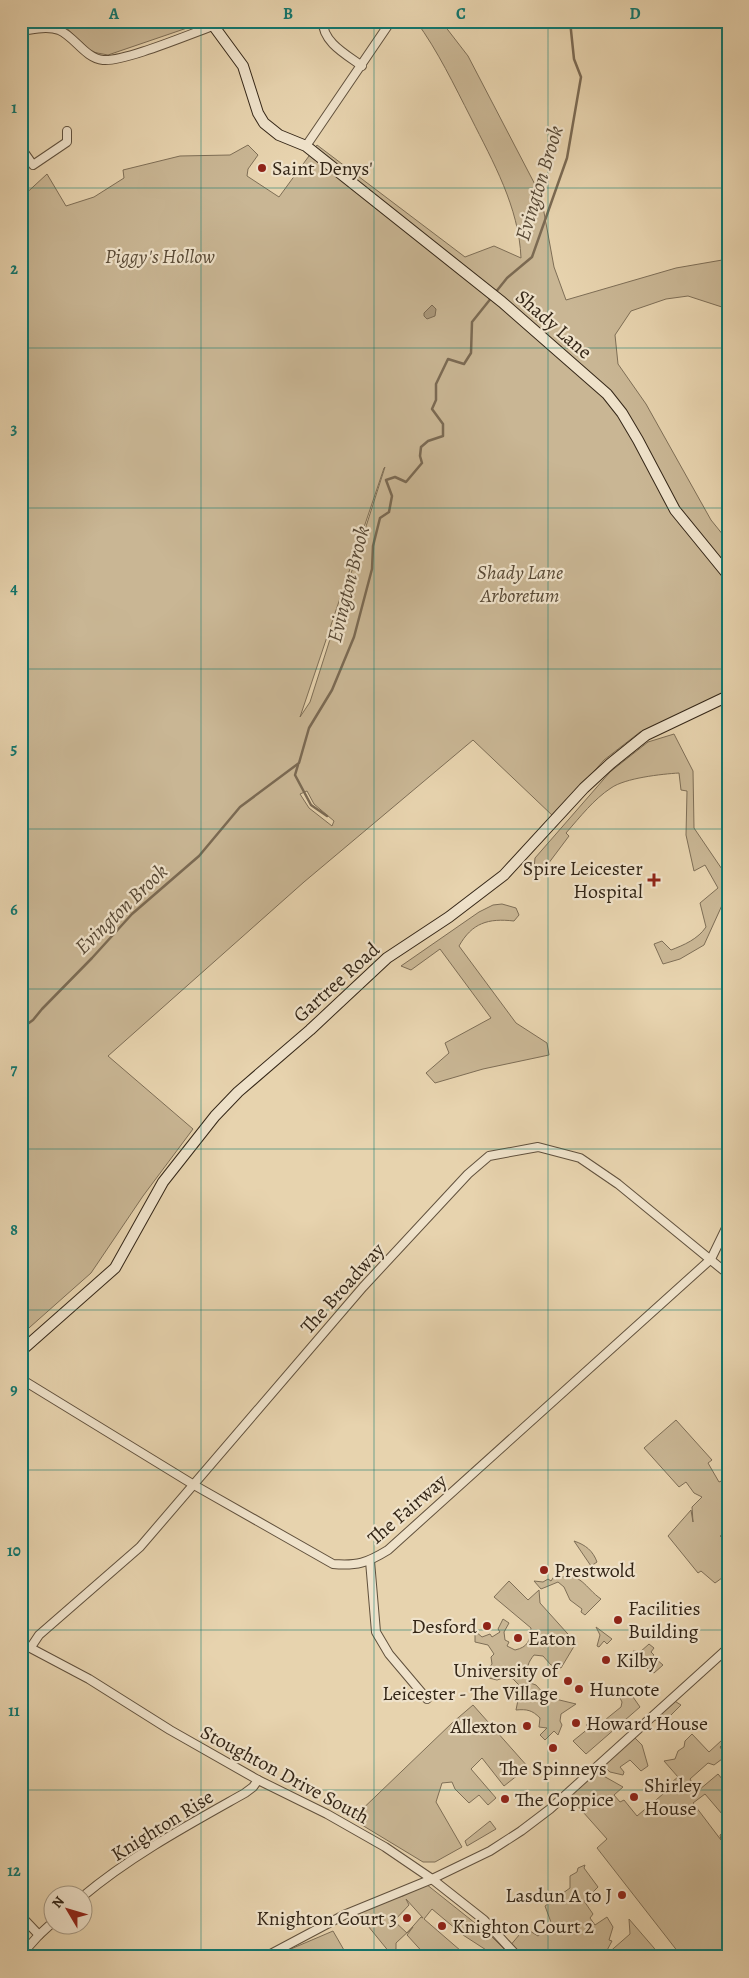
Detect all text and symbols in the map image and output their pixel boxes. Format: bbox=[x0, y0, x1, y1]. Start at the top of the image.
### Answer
text: A bbox=[108, 3, 120, 25]
text: B bbox=[283, 3, 293, 25]
text: C bbox=[456, 3, 466, 25]
text: D bbox=[629, 3, 641, 25]
text: 1 bbox=[11, 97, 17, 119]
water label: Evington Brook bbox=[508, 122, 570, 244]
place label: Saint Denys' bbox=[272, 155, 373, 182]
marker: Saint Denys' bbox=[256, 162, 268, 174]
park label: Piggy's Hollow bbox=[105, 243, 215, 270]
text: 2 bbox=[10, 258, 18, 280]
street label: Shady Lane bbox=[510, 284, 598, 365]
text: 3 bbox=[11, 418, 18, 440]
water label: Evington Brook bbox=[320, 523, 376, 645]
park label: Shady Lane Arboretum bbox=[477, 559, 563, 609]
text: 4 bbox=[10, 578, 18, 600]
text: 5 bbox=[11, 738, 18, 760]
place label: Spire Leicester Hospital bbox=[523, 855, 643, 905]
water label: Evington Brook bbox=[69, 858, 173, 960]
marker: Spire Leicester Hospital bbox=[647, 873, 661, 887]
text: 6 bbox=[10, 899, 18, 921]
street label: Gartree Road bbox=[287, 936, 386, 1028]
text: 7 bbox=[11, 1059, 18, 1081]
text: 8 bbox=[10, 1219, 18, 1241]
street label: The Broadway bbox=[294, 1236, 391, 1340]
text: 9 bbox=[10, 1379, 18, 1401]
street label: The Fairway bbox=[362, 1467, 453, 1551]
text: 10 bbox=[7, 1540, 21, 1562]
place label: Prestwold bbox=[554, 1557, 635, 1584]
marker: Prestwold bbox=[538, 1564, 550, 1576]
place label: Facilities Building bbox=[628, 1595, 701, 1645]
place label: Desford bbox=[412, 1613, 477, 1640]
marker: Facilities Building bbox=[612, 1614, 624, 1626]
marker: Desford bbox=[481, 1620, 493, 1632]
place label: Eaton bbox=[528, 1625, 576, 1652]
marker: Eaton bbox=[512, 1632, 524, 1644]
place label: Kilby bbox=[616, 1647, 659, 1674]
marker: Kilby bbox=[600, 1654, 612, 1666]
place label: University of Leicester - The Village bbox=[382, 1657, 561, 1707]
marker: University of Leicester - The Village bbox=[562, 1675, 574, 1687]
place label: Huncote bbox=[589, 1676, 660, 1703]
marker: Huncote bbox=[573, 1683, 585, 1695]
text: 11 bbox=[8, 1700, 20, 1722]
place label: Howard House bbox=[586, 1710, 708, 1737]
place label: Allexton bbox=[449, 1713, 517, 1740]
marker: Howard House bbox=[570, 1717, 582, 1729]
street label: Stoughton Drive South bbox=[196, 1719, 374, 1830]
marker: Allexton bbox=[521, 1720, 533, 1732]
marker: The Spinneys bbox=[547, 1742, 559, 1754]
place label: The Spinneys bbox=[499, 1755, 607, 1782]
place label: Shirley House bbox=[644, 1772, 702, 1822]
street label: Knighton Rise bbox=[106, 1783, 219, 1868]
place label: The Coppice bbox=[515, 1786, 614, 1813]
marker: Shirley House bbox=[628, 1791, 640, 1803]
marker: The Coppice bbox=[499, 1793, 511, 1805]
text: 12 bbox=[7, 1860, 21, 1882]
place label: Lasdun A to J bbox=[505, 1882, 612, 1909]
north arrow bbox=[42, 1886, 92, 1936]
marker: Lasdun A to J bbox=[616, 1889, 628, 1901]
text: N bbox=[48, 1892, 69, 1912]
place label: Knighton Court 3 bbox=[256, 1905, 397, 1932]
marker: Knighton Court 3 bbox=[401, 1912, 413, 1924]
place label: Knighton Court 2 bbox=[452, 1913, 594, 1940]
marker: Knighton Court 2 bbox=[436, 1920, 448, 1932]

